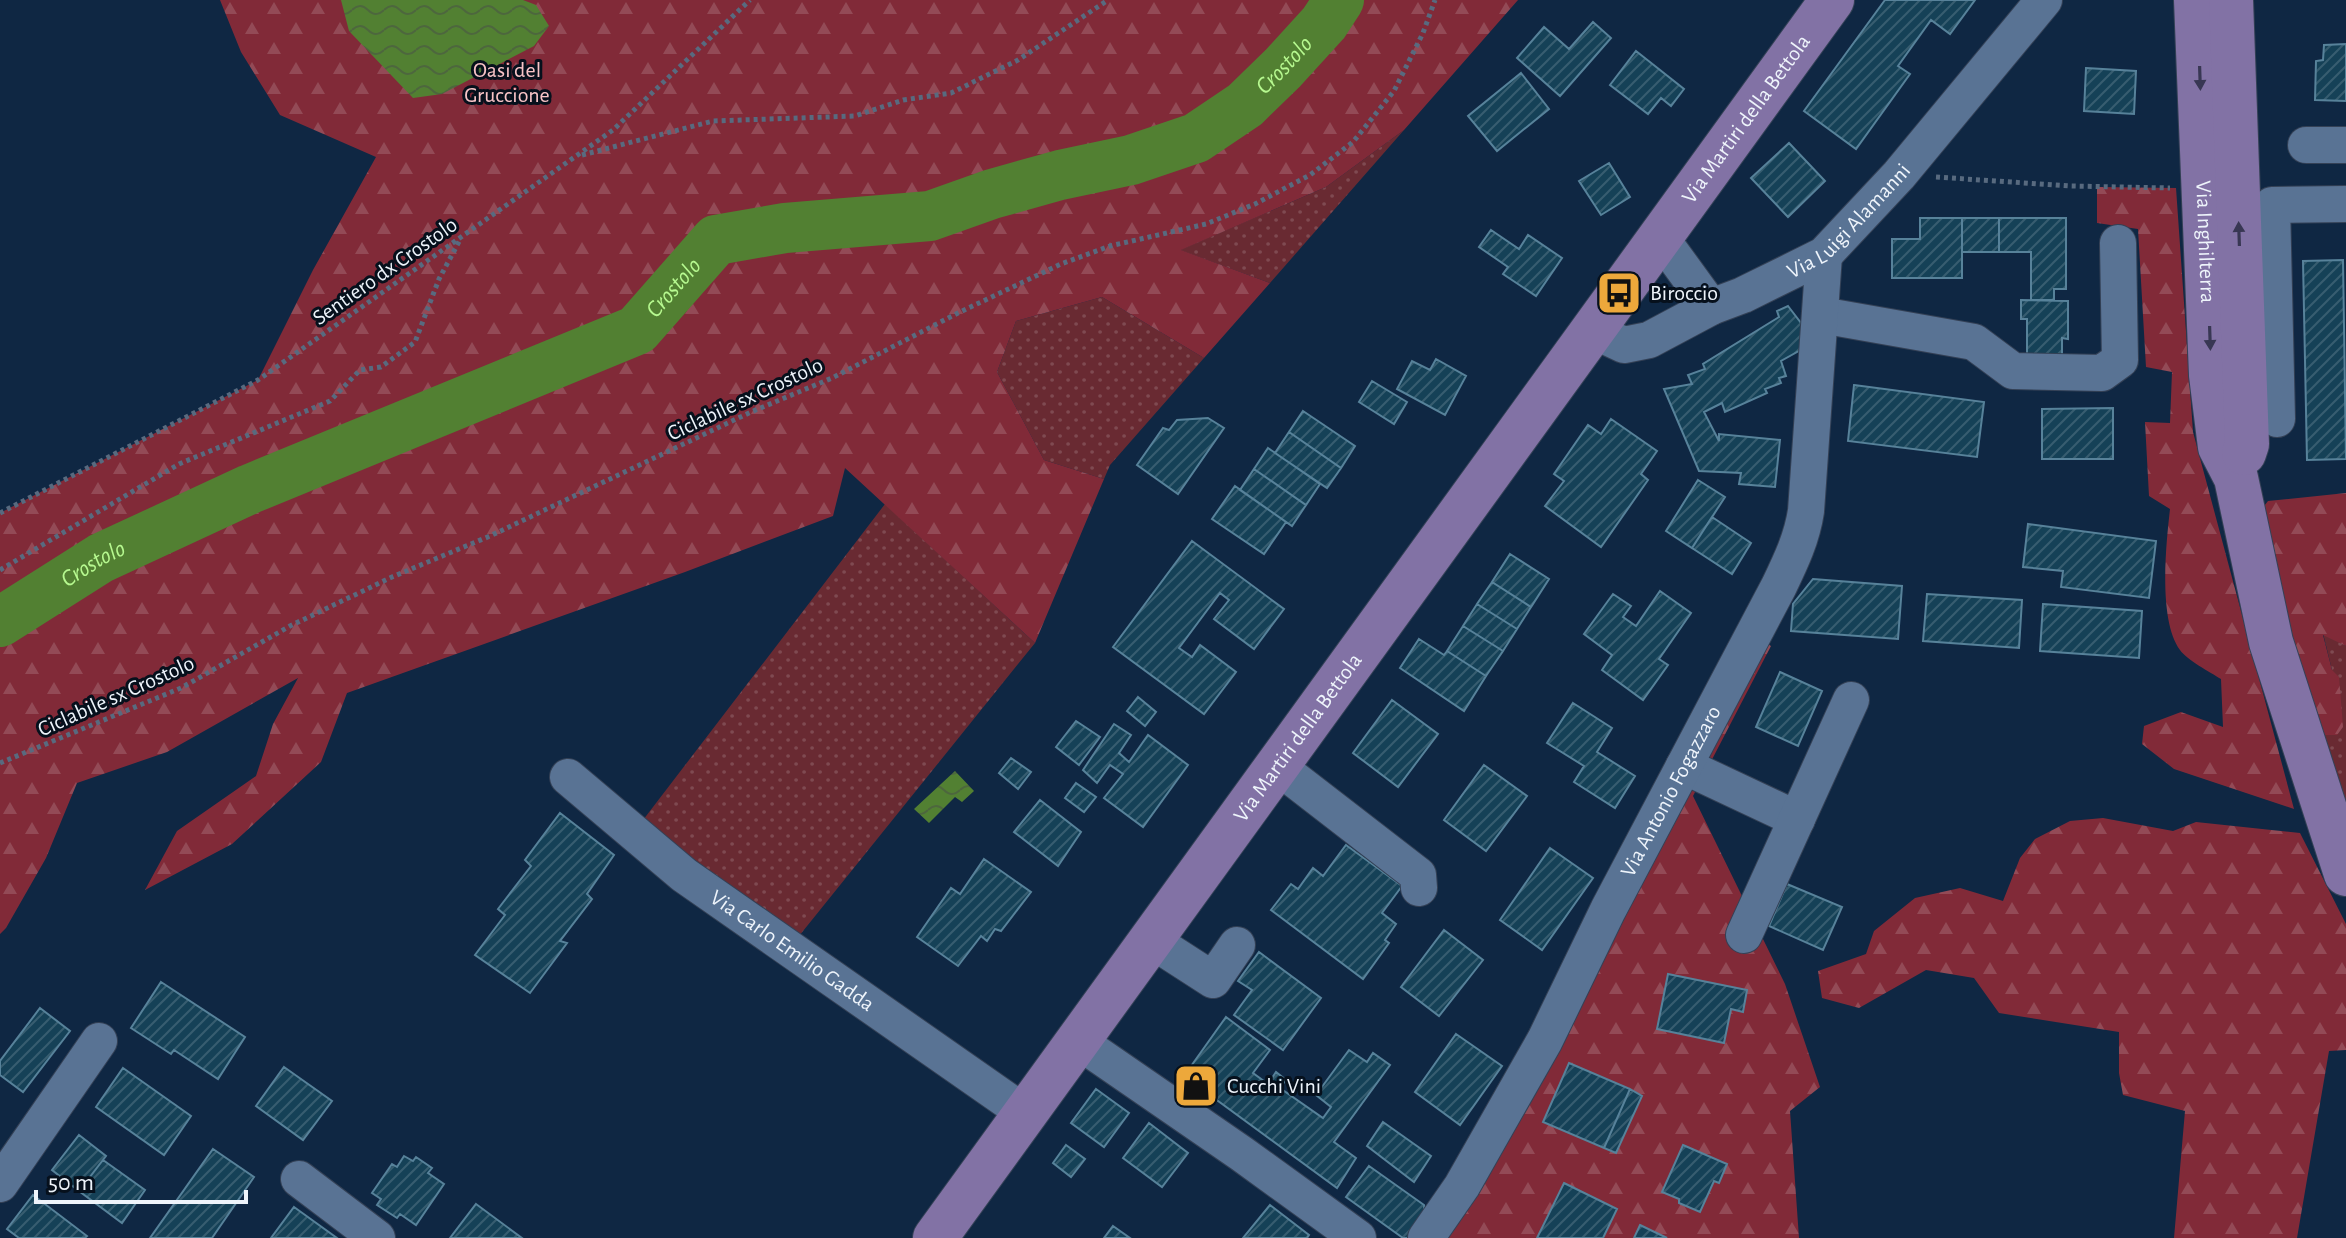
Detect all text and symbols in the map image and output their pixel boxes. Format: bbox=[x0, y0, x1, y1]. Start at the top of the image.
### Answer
street label: Via Martiri della Bettola bbox=[1678, 30, 1814, 207]
water label: Crostolo bbox=[1252, 32, 1317, 99]
park label: Oasi del Gruccione bbox=[464, 59, 550, 106]
one-way arrow bbox=[2193, 66, 2206, 91]
street label: Via Luigi Alamanni bbox=[1783, 160, 1914, 282]
street label: Via Inghilterra bbox=[2192, 180, 2219, 303]
street label: Sentiero dx Crostolo bbox=[309, 213, 461, 329]
one-way arrow bbox=[2233, 221, 2246, 246]
water label: Crostolo bbox=[642, 254, 706, 322]
bus stop icon: Biroccio bbox=[1595, 269, 1643, 317]
place label: Biroccio bbox=[1650, 282, 1718, 304]
one-way arrow bbox=[2203, 326, 2216, 351]
street label: Ciclabile sx Crostolo bbox=[664, 353, 826, 445]
water label: Crostolo bbox=[57, 536, 129, 592]
street label: Via Martiri della Bettola bbox=[1229, 649, 1366, 826]
street label: Ciclabile sx Crostolo bbox=[34, 652, 198, 740]
street label: Via Antonio Fogazzaro bbox=[1617, 702, 1725, 880]
street label: Via Carlo Emilio Gadda bbox=[706, 886, 878, 1015]
shop icon: Cucchi Vini bbox=[1172, 1062, 1220, 1110]
place label: Cucchi Vini bbox=[1227, 1075, 1321, 1097]
scale bar bbox=[36, 1154, 246, 1204]
text: 50 m bbox=[48, 1171, 94, 1195]

